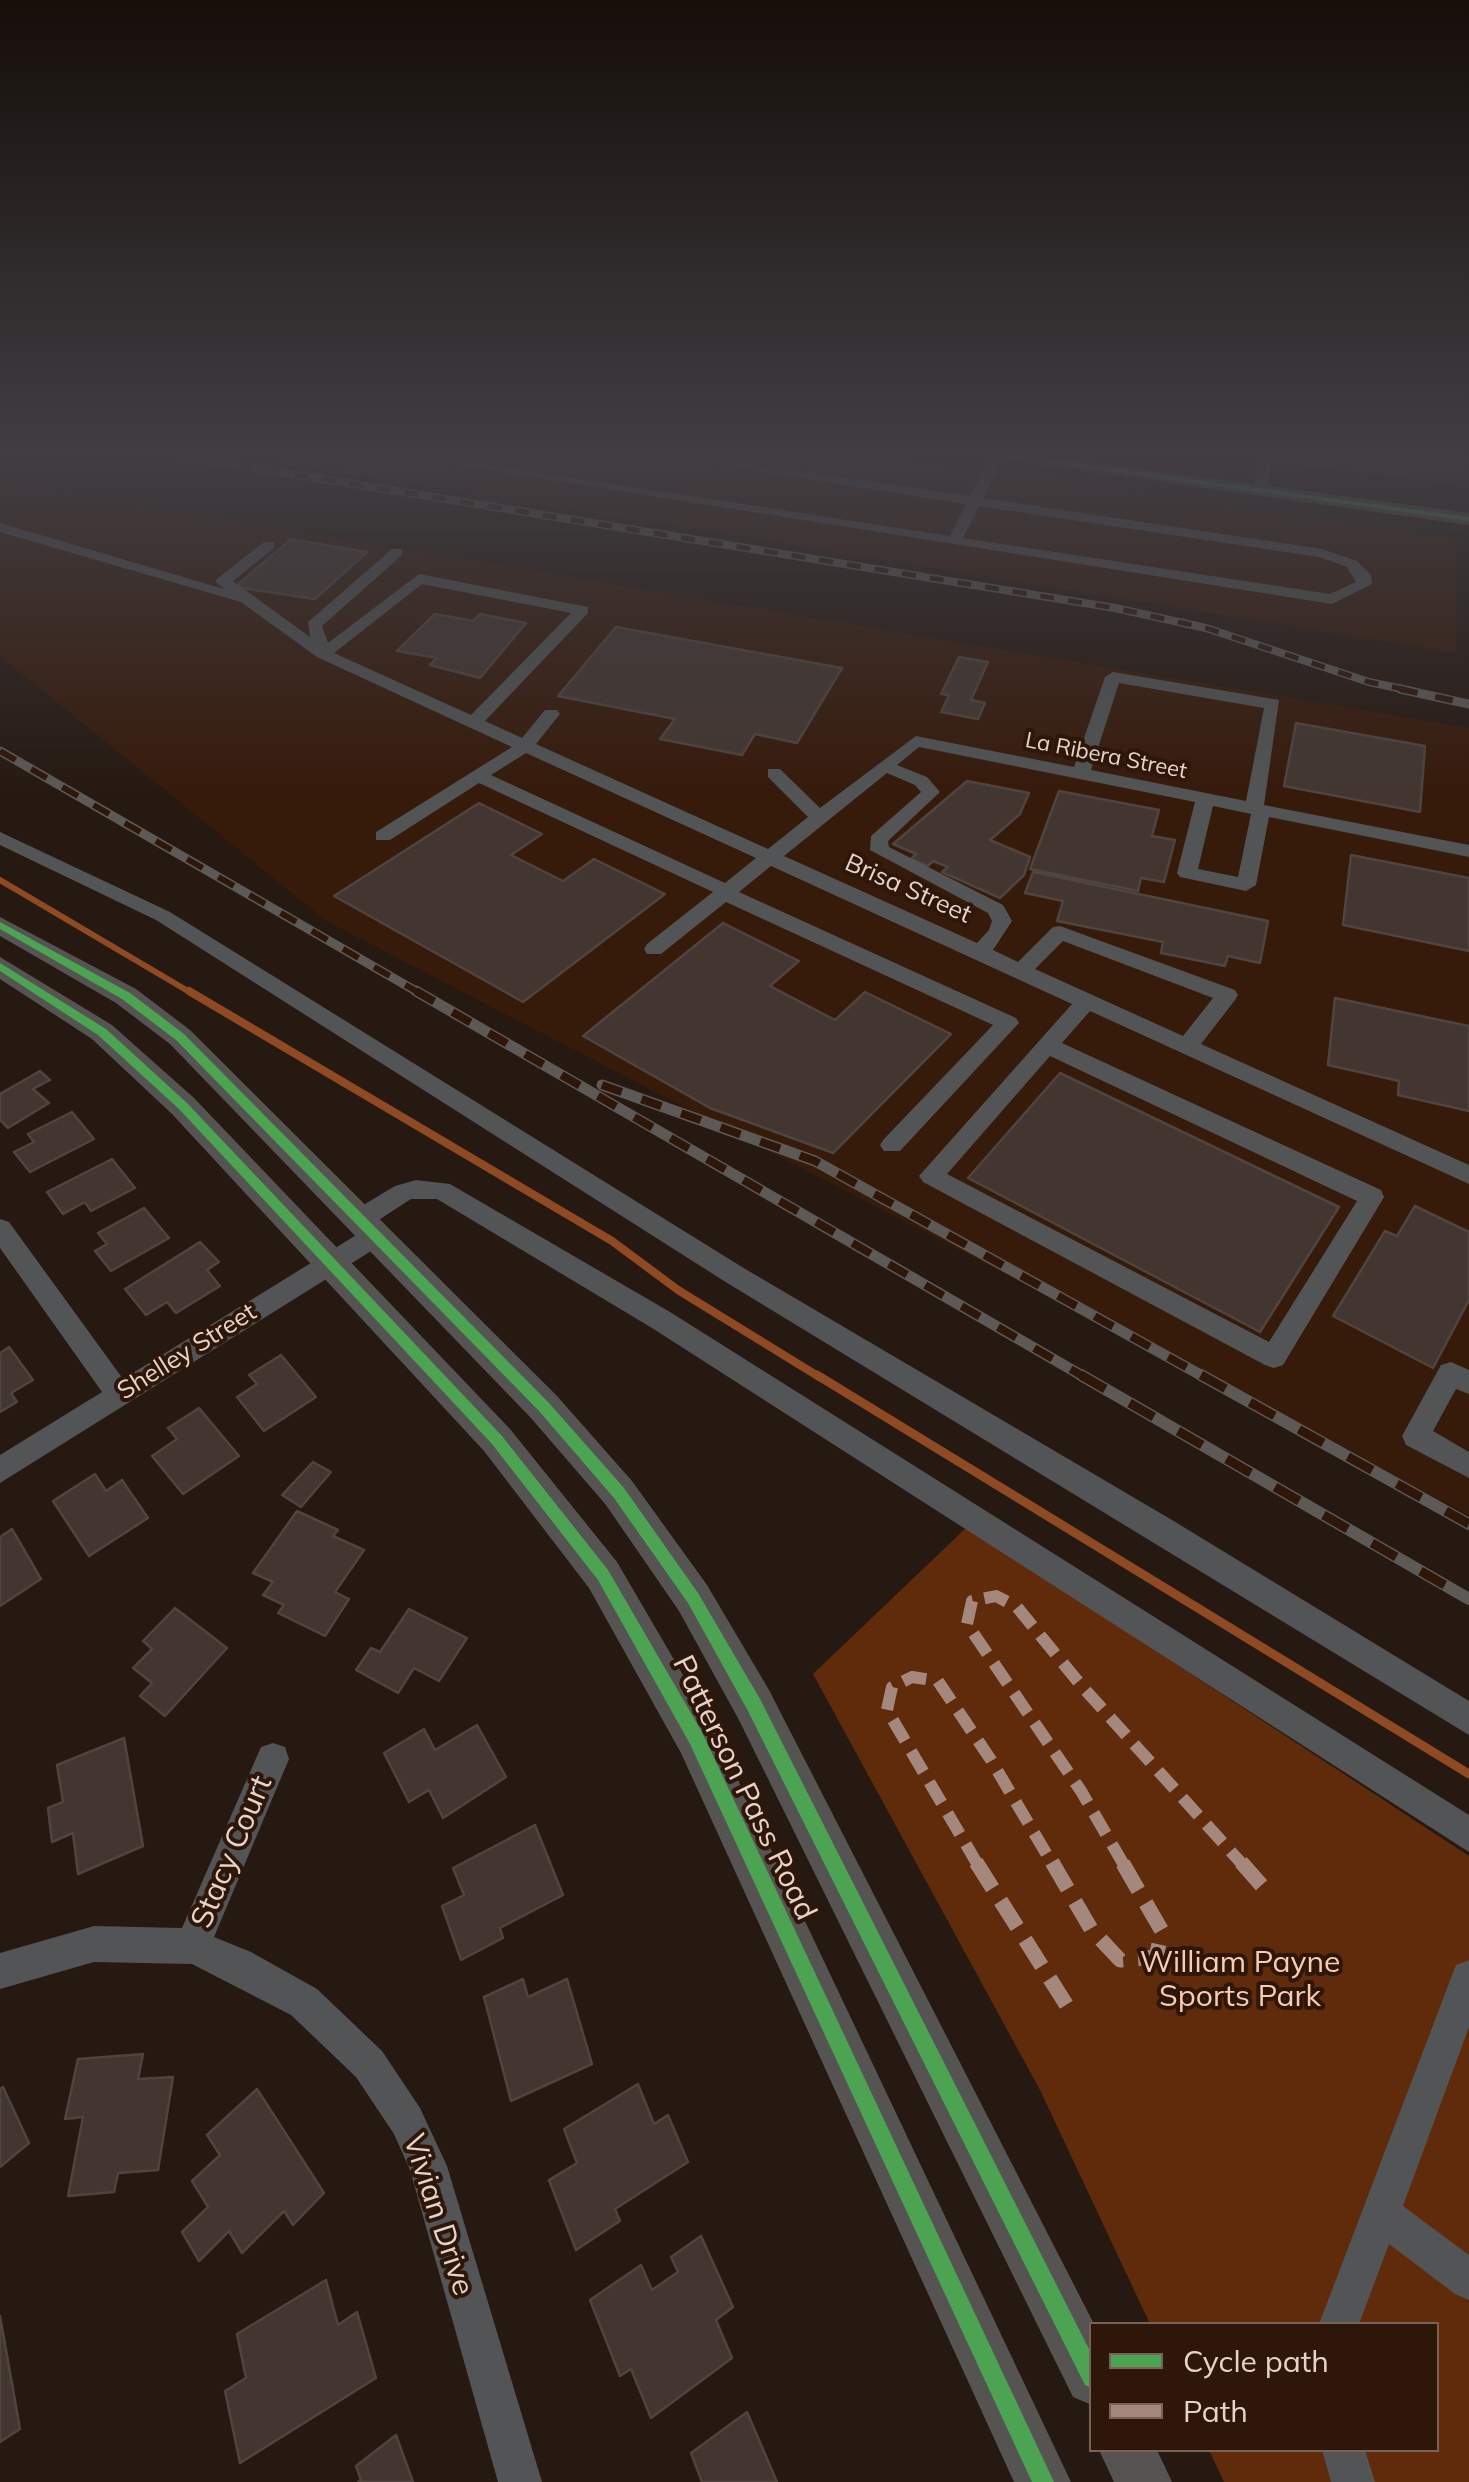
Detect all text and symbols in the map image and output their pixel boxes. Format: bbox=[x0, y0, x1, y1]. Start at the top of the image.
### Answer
street label: La Ribera Street bbox=[1023, 727, 1189, 785]
street label: Brisa Street bbox=[840, 848, 976, 930]
street label: Shelley Street bbox=[112, 1297, 262, 1407]
street label: Patterson Pass Road bbox=[664, 1650, 824, 1926]
street label: Stacy Court bbox=[184, 1770, 280, 1934]
park label: William Payne Sports Park bbox=[1140, 1945, 1340, 2016]
street label: Vivian Drive bbox=[395, 2130, 481, 2300]
legend bbox=[1089, 2322, 1439, 2452]
text: Cycle path bbox=[1183, 2342, 1329, 2380]
text: Path bbox=[1183, 2392, 1248, 2430]

